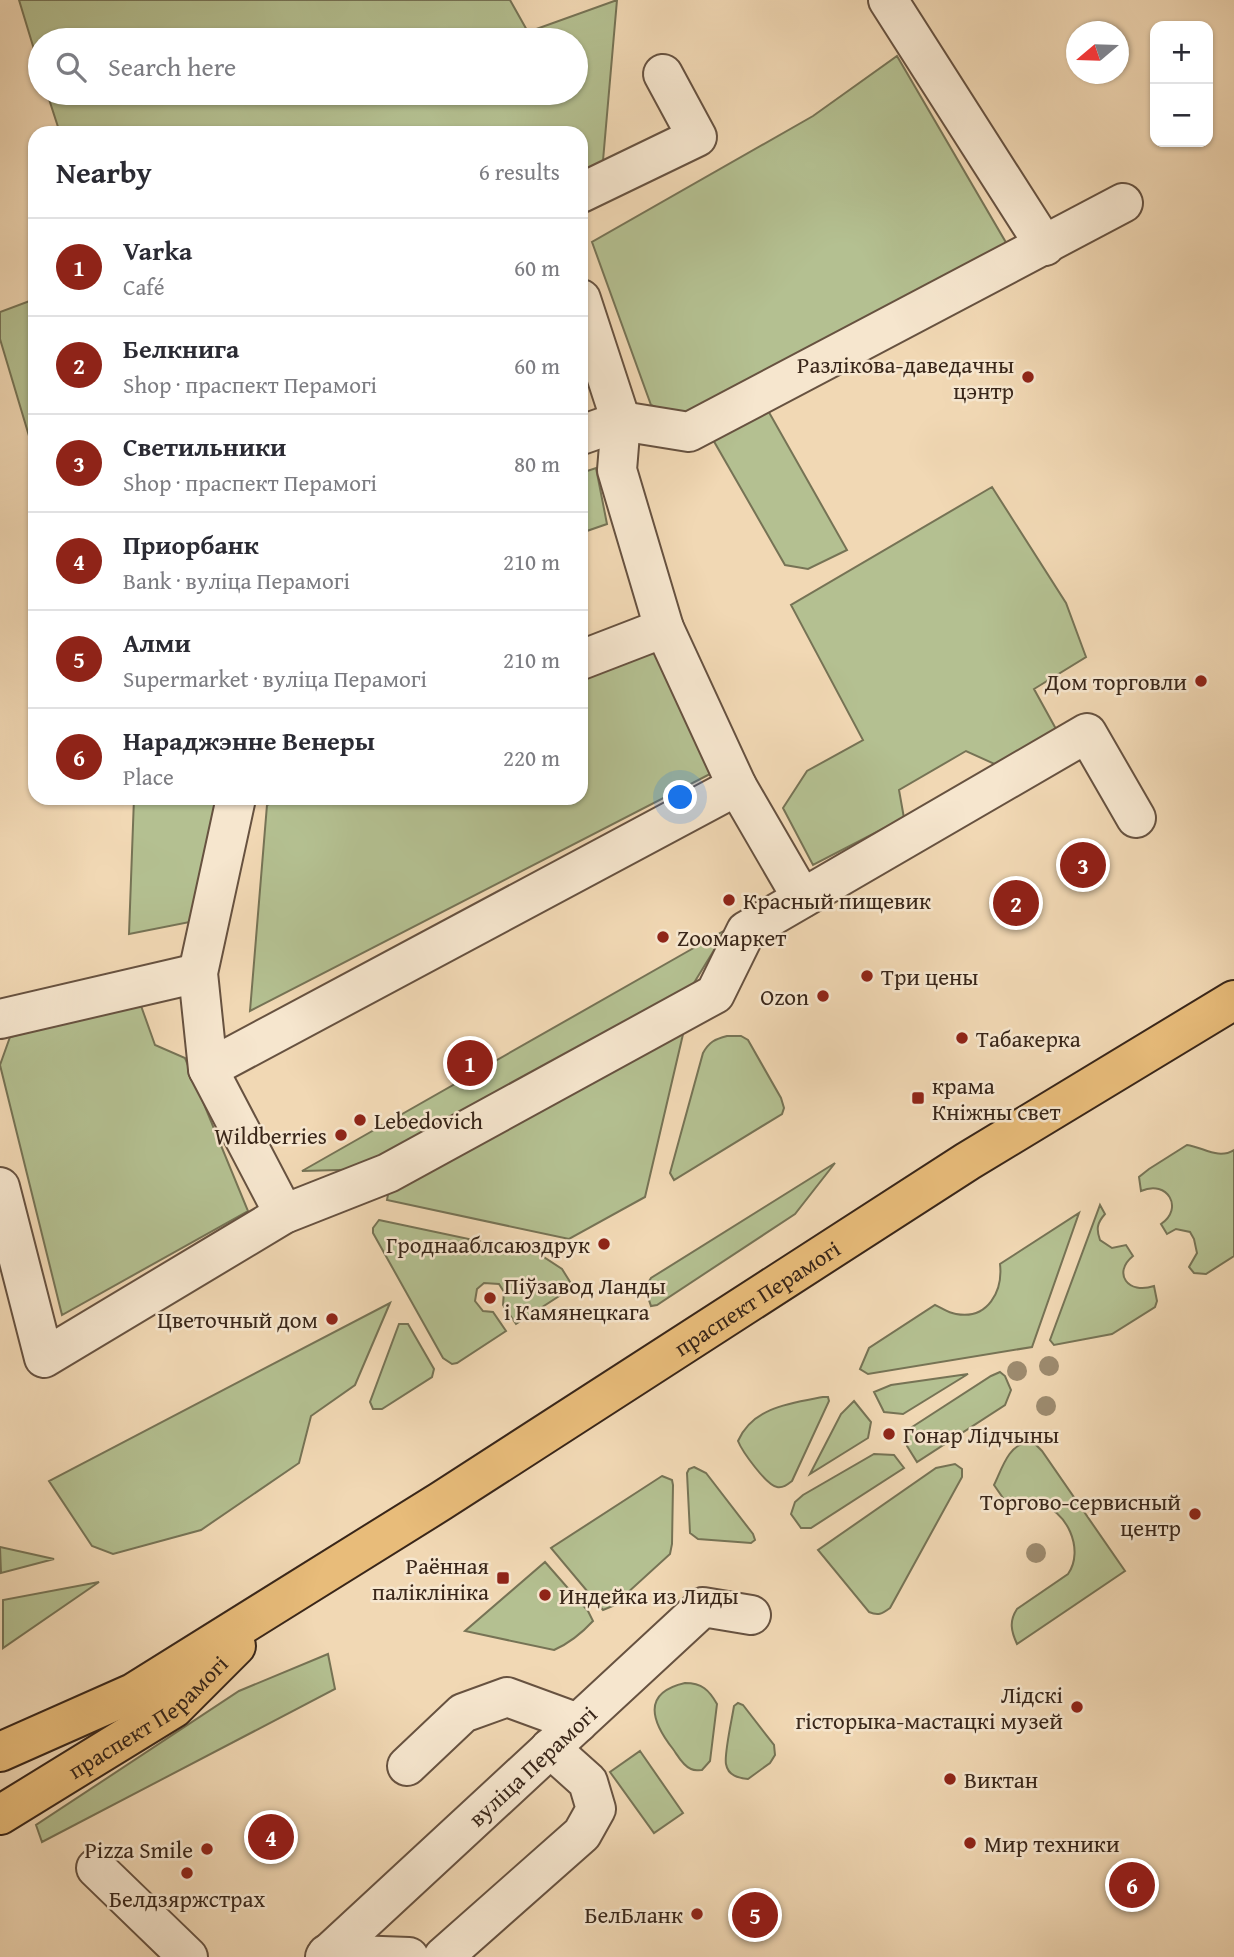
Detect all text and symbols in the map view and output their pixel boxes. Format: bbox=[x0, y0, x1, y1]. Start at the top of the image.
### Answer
north arrow bbox=[1066, 21, 1129, 84]
map controls bbox=[1150, 21, 1213, 147]
button: + bbox=[1150, 21, 1213, 84]
search box bbox=[28, 28, 588, 105]
text: Search here bbox=[108, 47, 236, 86]
icon: search bbox=[52, 48, 90, 86]
button: − bbox=[1150, 84, 1213, 147]
text: Nearby bbox=[56, 150, 152, 194]
text: 6 results bbox=[479, 155, 560, 188]
text: Varka bbox=[123, 231, 192, 270]
text: 1 bbox=[73, 251, 85, 284]
text: 60 m bbox=[514, 251, 560, 284]
text: Café bbox=[123, 270, 165, 303]
text: Белкнига bbox=[123, 329, 239, 368]
place label: Разлікова-даведачны цэнтр bbox=[797, 348, 1014, 407]
text: 2 bbox=[73, 349, 85, 382]
text: 60 m bbox=[514, 349, 560, 382]
text: Shop · праспект Перамогі bbox=[123, 368, 377, 401]
marker: Разлікова-даведачны цэнтр bbox=[1020, 369, 1036, 385]
text: Светильники bbox=[123, 427, 286, 466]
text: 3 bbox=[73, 447, 85, 480]
text: 80 m bbox=[514, 447, 560, 480]
text: Shop · праспект Перамогі bbox=[123, 466, 377, 499]
text: Приорбанк bbox=[123, 525, 259, 564]
text: 4 bbox=[73, 545, 85, 578]
text: 210 m bbox=[503, 545, 560, 578]
text: Bank · вуліца Перамогі bbox=[123, 564, 350, 597]
text: Алми bbox=[123, 623, 191, 662]
text: 5 bbox=[73, 643, 85, 676]
text: 210 m bbox=[503, 643, 560, 676]
text: Supermarket · вуліца Перамогі bbox=[123, 662, 427, 695]
place label: Дом торговли bbox=[1044, 665, 1187, 698]
marker: Дом торговли bbox=[1193, 673, 1209, 689]
text: Нараджэнне Венеры bbox=[123, 721, 375, 760]
text: 6 bbox=[73, 741, 85, 774]
text: 220 m bbox=[503, 741, 560, 774]
text: Place bbox=[123, 760, 174, 793]
your location bbox=[663, 780, 697, 814]
pin: 3 bbox=[1060, 839, 1106, 891]
pin: 2 bbox=[993, 877, 1039, 929]
place label: Красный пищевик bbox=[743, 884, 931, 917]
marker: Красный пищевик bbox=[721, 892, 737, 908]
place label: Zooмаркет bbox=[677, 921, 786, 954]
marker: Zooмаркет bbox=[655, 929, 671, 945]
place label: Три цены bbox=[881, 960, 978, 993]
marker: Три цены bbox=[859, 968, 875, 984]
place label: Ozon bbox=[760, 980, 809, 1013]
marker: Ozon bbox=[815, 988, 831, 1004]
place label: Табакерка bbox=[976, 1022, 1081, 1055]
marker: Табакерка bbox=[954, 1030, 970, 1046]
pin: 1 bbox=[447, 1037, 493, 1089]
place label: крама Кніжны свет bbox=[932, 1069, 1061, 1128]
marker: крама Кніжны свет bbox=[910, 1090, 926, 1106]
place label: Lebedovich bbox=[374, 1104, 483, 1137]
marker: Lebedovich bbox=[352, 1112, 368, 1128]
place label: Wildberries bbox=[214, 1119, 327, 1152]
marker: Wildberries bbox=[333, 1127, 349, 1143]
place label: Гроднааблсаюздрук bbox=[386, 1228, 590, 1261]
street label: праспект Перамогі bbox=[667, 1231, 846, 1363]
marker: Гроднааблсаюздрук bbox=[596, 1236, 612, 1252]
place label: Піўзавод Ланды і Камянецкага bbox=[504, 1269, 666, 1328]
marker: Піўзавод Ланды і Камянецкага bbox=[482, 1290, 498, 1306]
place label: Цветочный дом bbox=[157, 1303, 318, 1336]
marker: Цветочный дом bbox=[324, 1311, 340, 1327]
place label: Гонар Лідчыны bbox=[903, 1418, 1059, 1451]
marker: Гонар Лідчыны bbox=[881, 1426, 897, 1442]
place label: Торгово-сервисный центр bbox=[980, 1485, 1181, 1544]
marker: Торгово-сервисный центр bbox=[1187, 1506, 1203, 1522]
place label: Раённая паліклініка bbox=[372, 1549, 489, 1608]
marker: Раённая паліклініка bbox=[495, 1570, 511, 1586]
place label: Индейка из Лиды bbox=[559, 1579, 739, 1612]
marker: Индейка из Лиды bbox=[537, 1587, 553, 1603]
street label: праспект Перамогі bbox=[61, 1647, 235, 1786]
place label: Лідскі гісторыка-мастацкі музей bbox=[796, 1678, 1063, 1737]
street label: вуліца Перамогі bbox=[460, 1697, 604, 1833]
marker: Лідскі гісторыка-мастацкі музей bbox=[1069, 1699, 1085, 1715]
place label: Виктан bbox=[964, 1763, 1038, 1796]
marker: Виктан bbox=[942, 1771, 958, 1787]
pin: 4 bbox=[248, 1811, 294, 1863]
place label: Мир техники bbox=[984, 1827, 1120, 1860]
place label: Pizza Smile bbox=[84, 1833, 193, 1866]
marker: Мир техники bbox=[962, 1835, 978, 1851]
marker: Pizza Smile bbox=[199, 1841, 215, 1857]
pin: 6 bbox=[1109, 1859, 1155, 1911]
marker: Белдзяржстрах bbox=[179, 1865, 195, 1881]
place label: Белдзяржстрах bbox=[109, 1882, 265, 1915]
pin: 5 bbox=[732, 1889, 778, 1941]
place label: БелБланк bbox=[584, 1898, 683, 1931]
marker: БелБланк bbox=[689, 1906, 705, 1922]

